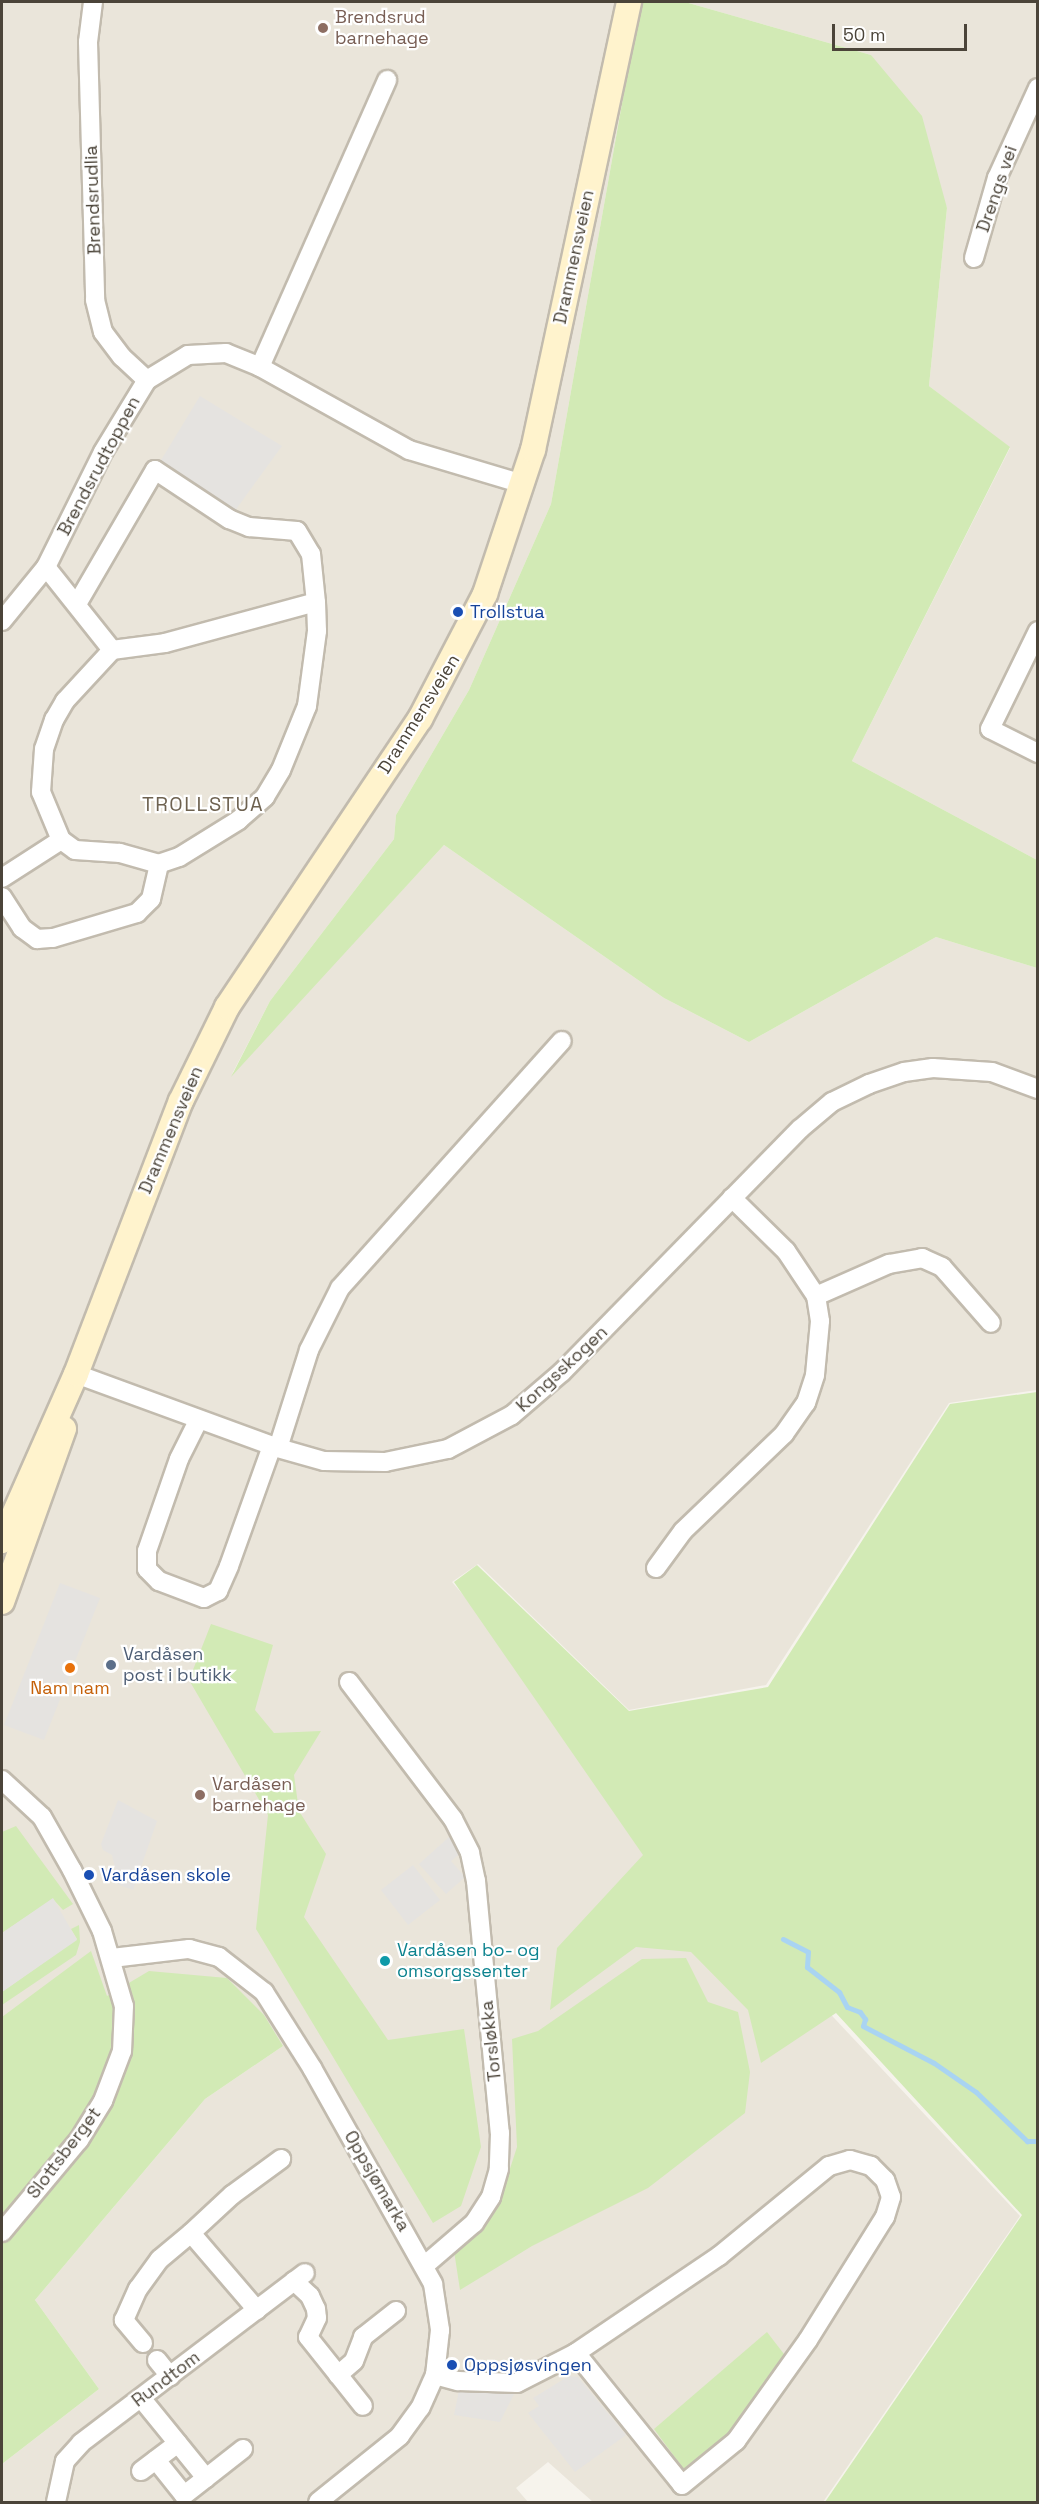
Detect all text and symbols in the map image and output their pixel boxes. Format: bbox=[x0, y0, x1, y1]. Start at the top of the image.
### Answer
place label: Brendsrud barnehage bbox=[335, 7, 429, 50]
scale bar bbox=[835, 12, 970, 50]
marker: Brendsrud barnehage bbox=[316, 21, 330, 35]
text: 50 m bbox=[843, 23, 885, 46]
street label: Drengs vei bbox=[972, 143, 1022, 235]
street label: Brendsrudlia bbox=[80, 145, 106, 255]
street label: Drammensveien bbox=[549, 188, 599, 326]
street label: Brendsrudtoppen bbox=[53, 393, 145, 539]
place label: Trollstua bbox=[470, 601, 545, 623]
marker: Trollstua bbox=[451, 605, 465, 619]
street label: Drammensveien bbox=[374, 650, 464, 778]
district label: TROLLSTUA bbox=[142, 792, 264, 816]
street label: Drammensveien bbox=[134, 1063, 208, 1197]
street label: Kongsskogen bbox=[512, 1321, 612, 1417]
place label: Vardåsen post i butikk bbox=[123, 1644, 232, 1686]
marker: Vardåsen post i butikk bbox=[104, 1658, 118, 1672]
marker: Nam nam bbox=[63, 1661, 77, 1675]
place label: Nam nam bbox=[30, 1677, 110, 1699]
place label: Vardåsen barnehage bbox=[212, 1774, 306, 1816]
marker: Vardåsen barnehage bbox=[193, 1788, 207, 1802]
place label: Vardåsen skole bbox=[101, 1864, 231, 1886]
marker: Vardåsen skole bbox=[82, 1868, 96, 1882]
place label: Vardåsen bo- og omsorgssenter bbox=[397, 1940, 540, 1982]
marker: Vardåsen bo- og omsorgssenter bbox=[378, 1954, 392, 1968]
street label: Torsløkka bbox=[476, 2000, 506, 2082]
street label: Slottsberget bbox=[23, 2103, 105, 2203]
street label: Oppsjømarka bbox=[339, 2127, 415, 2235]
street label: Rundtom bbox=[128, 2346, 204, 2412]
place label: Oppsjøsvingen bbox=[464, 2354, 592, 2376]
marker: Oppsjøsvingen bbox=[445, 2358, 459, 2372]

